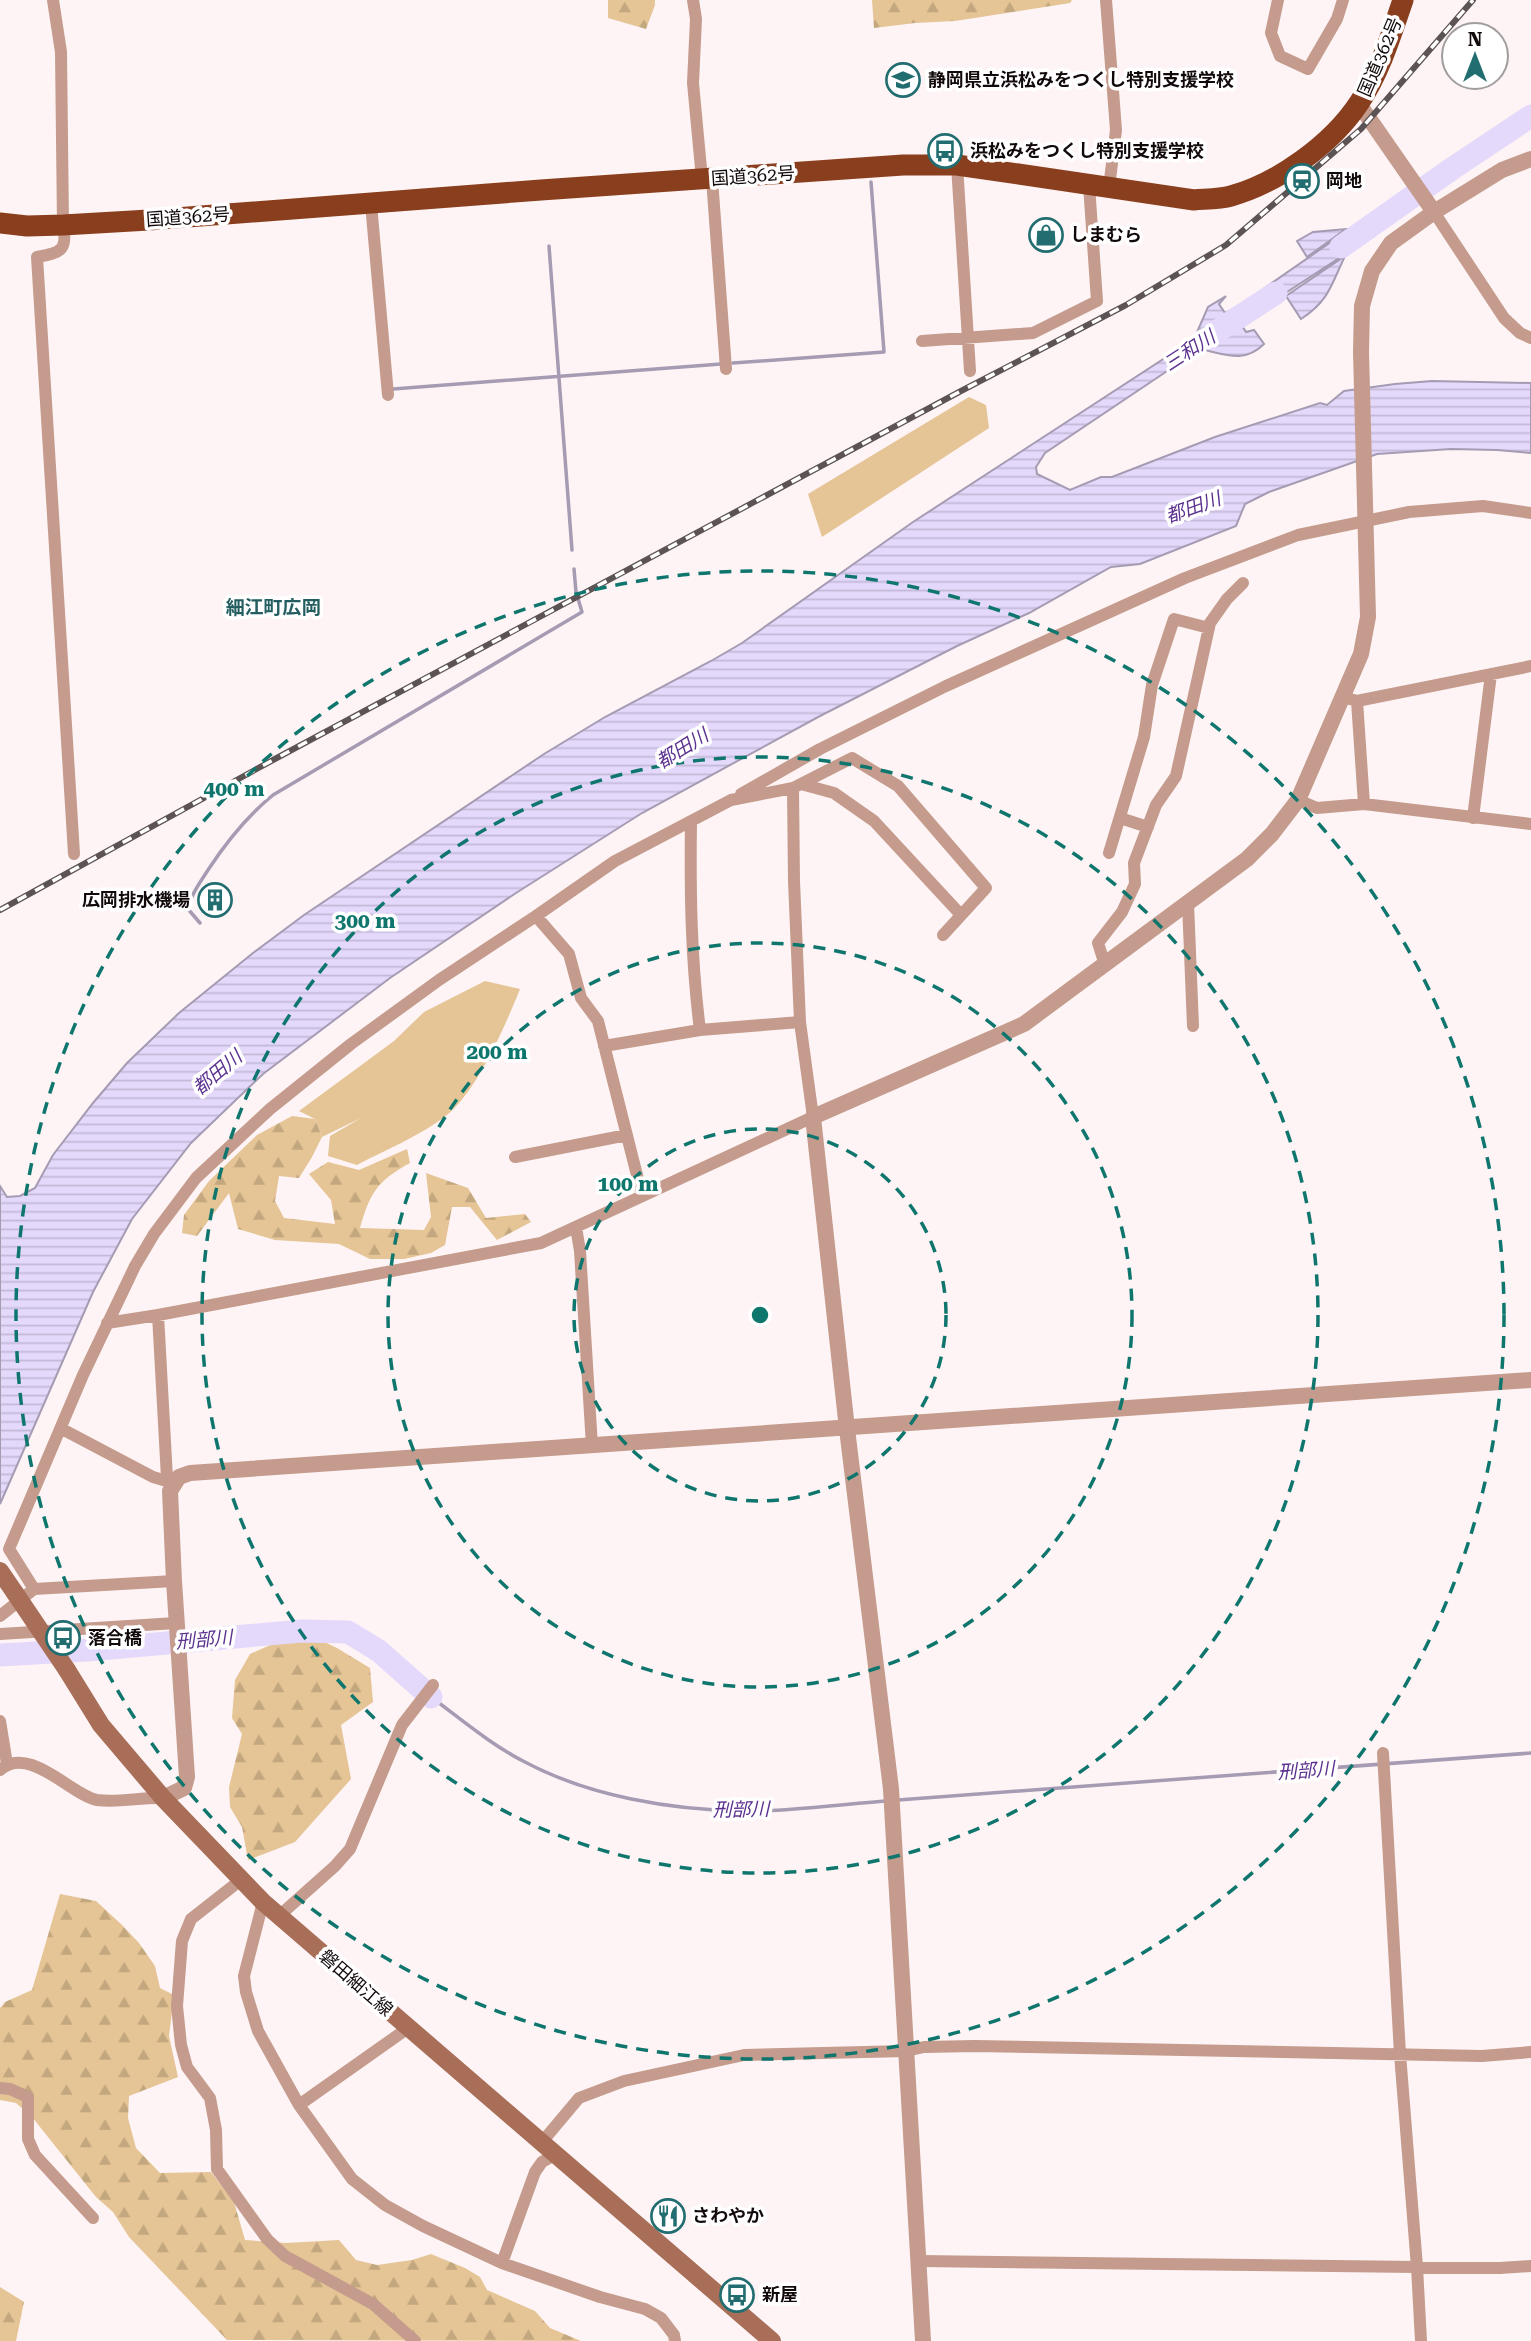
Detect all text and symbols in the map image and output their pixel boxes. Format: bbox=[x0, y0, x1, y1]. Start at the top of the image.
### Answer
street label: 国道362号 bbox=[1353, 14, 1406, 100]
north arrow bbox=[1440, 21, 1510, 91]
text: N bbox=[1468, 28, 1483, 51]
school or university icon: 静岡県立浜松みをつくし特別支援学校 bbox=[884, 61, 922, 99]
place label: 静岡県立浜松みをつくし特別支援学校 bbox=[928, 69, 1234, 90]
bus stop icon: 浜松みをつくし特別支援学校 bbox=[926, 132, 964, 170]
place label: 浜松みをつくし特別支援学校 bbox=[970, 140, 1204, 161]
street label: 国道362号 bbox=[710, 162, 796, 189]
station icon: 岡地 bbox=[1283, 162, 1321, 200]
place label: 岡地 bbox=[1326, 170, 1362, 191]
street label: 国道362号 bbox=[145, 203, 231, 230]
shop icon: しまむら bbox=[1027, 216, 1065, 254]
place label: しまむら bbox=[1070, 224, 1142, 245]
water label: 三和川 bbox=[1159, 324, 1221, 376]
water label: 都田川 bbox=[1162, 486, 1226, 528]
district label: 細江町広岡 bbox=[225, 596, 321, 619]
water label: 都田川 bbox=[652, 723, 714, 773]
text: 400 m bbox=[204, 777, 264, 801]
building icon: 広岡排水機場 bbox=[196, 881, 234, 919]
place label: 広岡排水機場 bbox=[82, 889, 190, 910]
text: 300 m bbox=[335, 909, 395, 933]
text: 200 m bbox=[467, 1040, 527, 1064]
water label: 都田川 bbox=[188, 1044, 248, 1100]
text: 100 m bbox=[598, 1172, 658, 1196]
centre of rings bbox=[748, 1303, 772, 1327]
bus stop icon: 落合橋 bbox=[44, 1619, 82, 1657]
water label: 刑部川 bbox=[175, 1625, 235, 1653]
place label: 落合橋 bbox=[88, 1627, 142, 1648]
water label: 刑部川 bbox=[1277, 1757, 1337, 1784]
water label: 刑部川 bbox=[712, 1797, 772, 1821]
street label: 磐田細江線 bbox=[315, 1945, 397, 2020]
restaurant icon: さわやか bbox=[649, 2197, 687, 2235]
place label: さわやか bbox=[692, 2205, 764, 2226]
bus stop icon: 新屋 bbox=[718, 2276, 756, 2314]
place label: 新屋 bbox=[762, 2284, 798, 2305]

